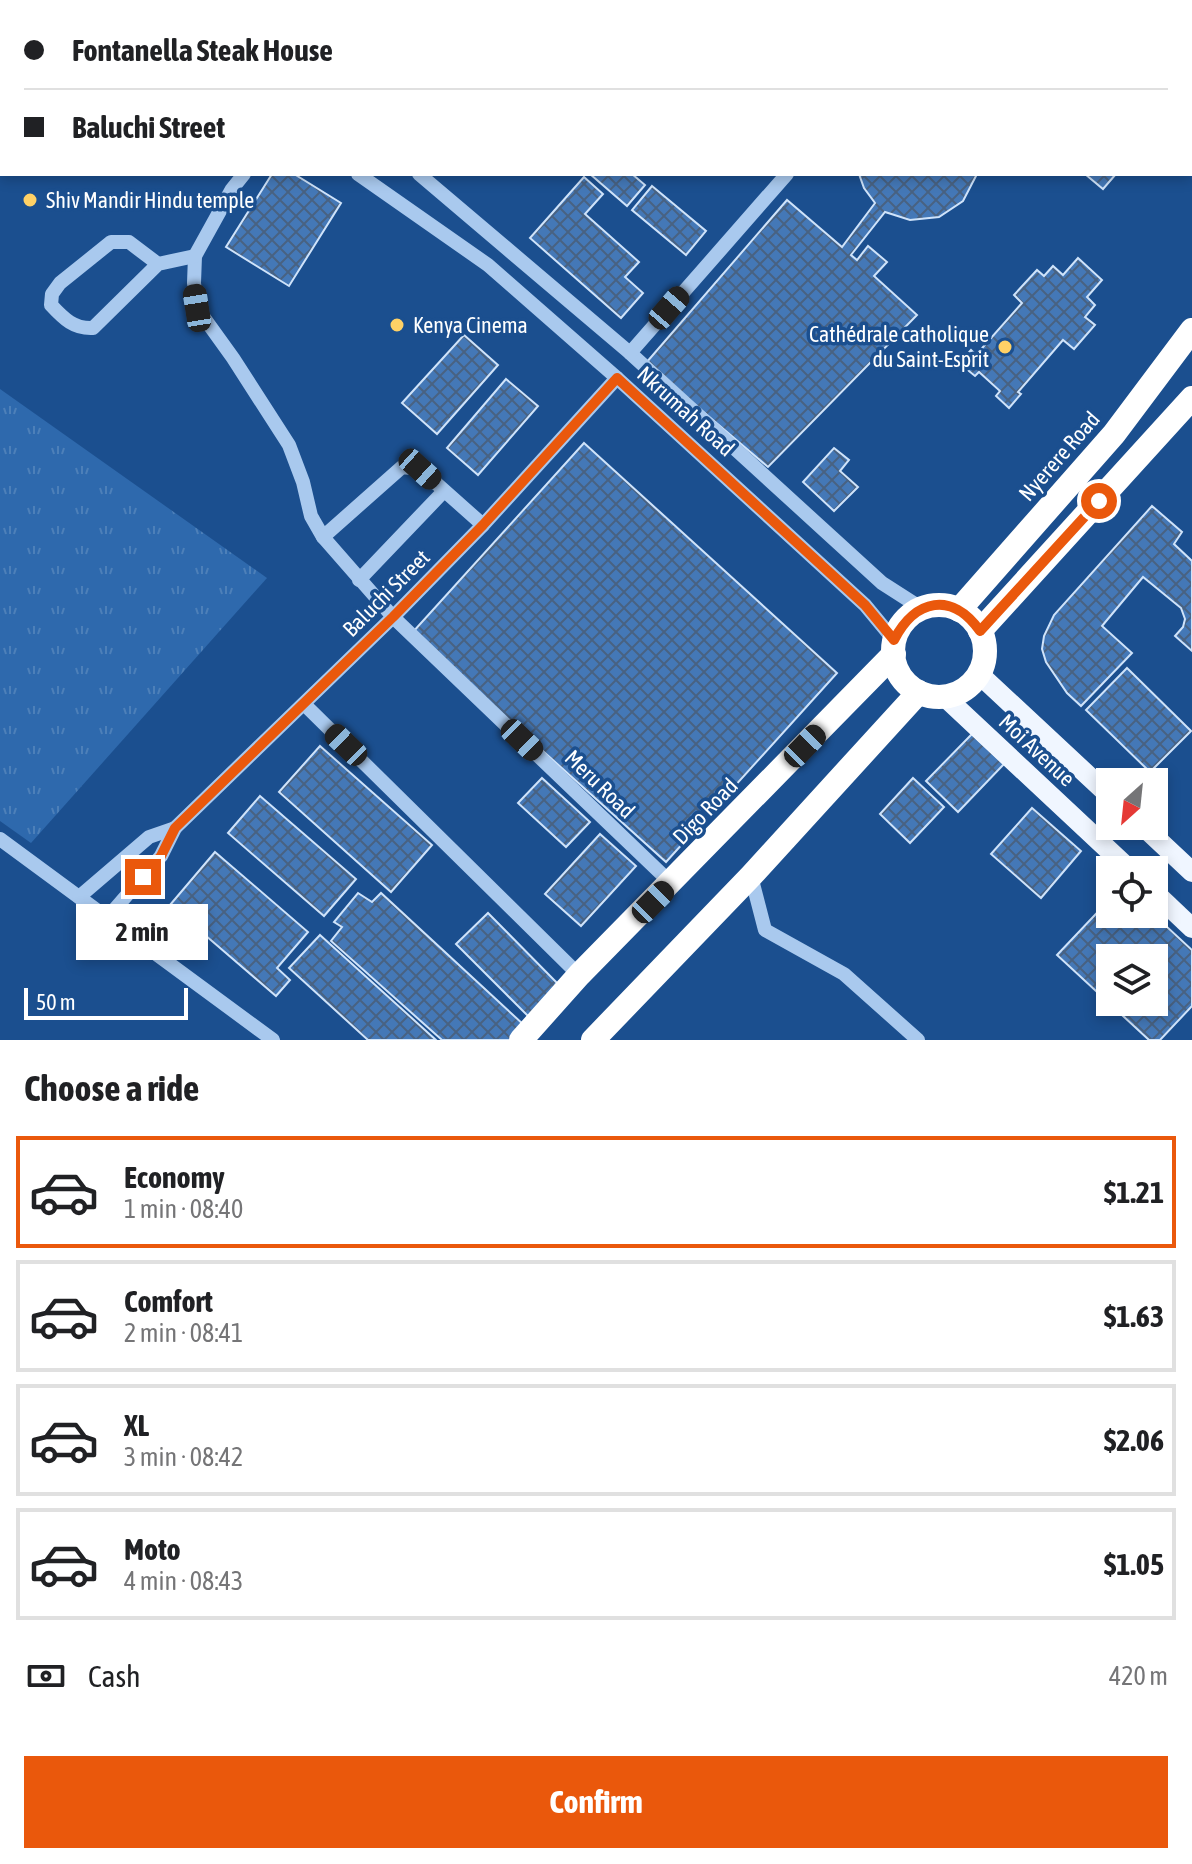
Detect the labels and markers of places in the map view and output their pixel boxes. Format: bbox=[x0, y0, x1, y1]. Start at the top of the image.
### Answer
place label: Shiv Mandir Hindu temple bbox=[46, 187, 254, 213]
marker: Shiv Mandir Hindu temple bbox=[21, 191, 39, 209]
place label: Kenya Cinema bbox=[413, 312, 528, 338]
marker: Kenya Cinema bbox=[388, 316, 406, 334]
place label: Cathédrale catholique du Saint-Esprit bbox=[809, 321, 989, 372]
marker: Cathédrale catholique du Saint-Esprit bbox=[996, 338, 1014, 356]

